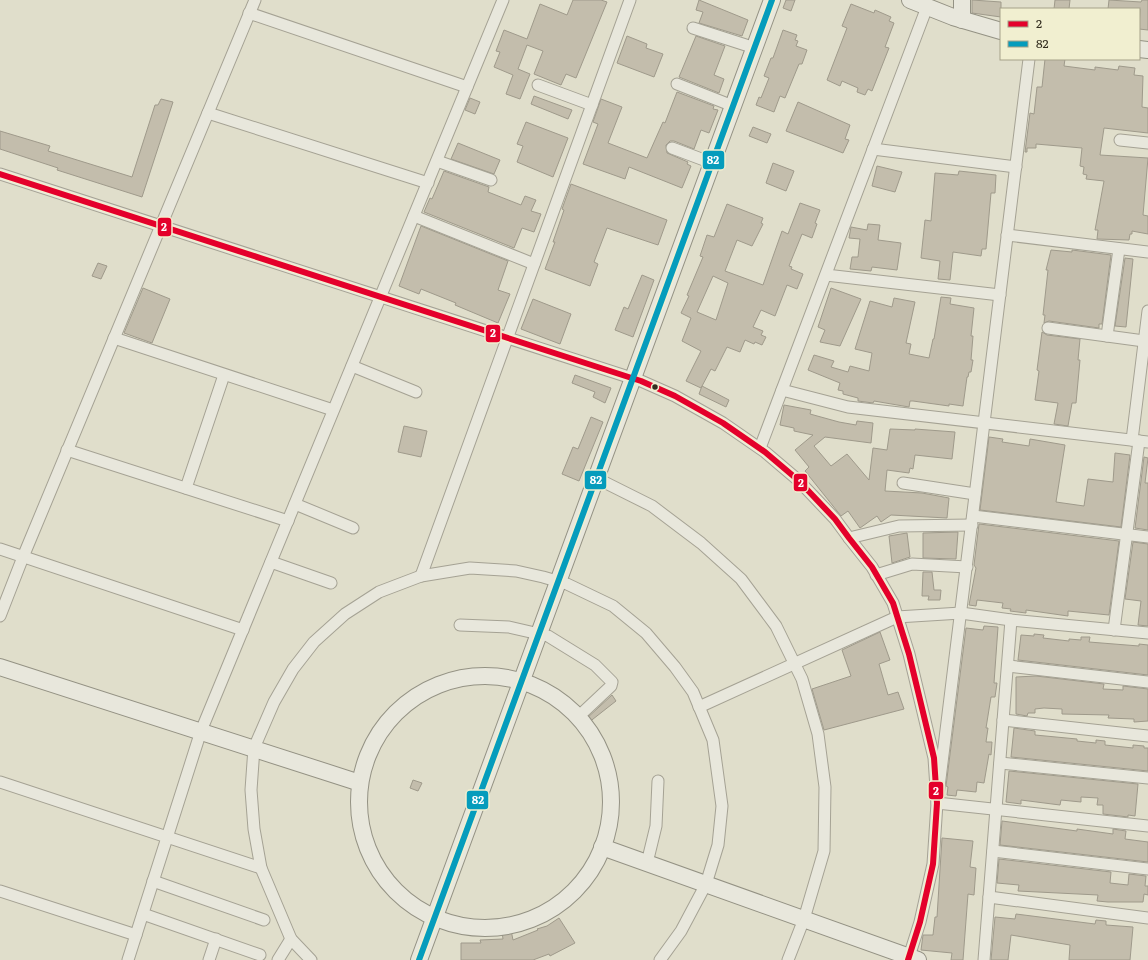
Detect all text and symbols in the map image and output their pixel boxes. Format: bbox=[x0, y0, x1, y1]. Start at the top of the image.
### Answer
legend bbox=[1000, 8, 1140, 60]
text: 2 bbox=[1036, 14, 1042, 32]
text: 82 bbox=[1036, 34, 1049, 52]
line badge: 82 bbox=[702, 150, 725, 170]
text: 82 bbox=[707, 151, 719, 167]
line badge: 2 bbox=[157, 217, 172, 237]
text: 2 bbox=[161, 218, 167, 234]
line badge: 2 bbox=[485, 324, 501, 343]
text: 2 bbox=[490, 324, 496, 340]
unlabelled marker bbox=[650, 382, 660, 392]
line badge: 82 bbox=[584, 470, 607, 490]
text: 82 bbox=[590, 471, 602, 487]
line badge: 2 bbox=[793, 473, 808, 492]
text: 2 bbox=[798, 474, 804, 490]
line badge: 2 bbox=[928, 781, 944, 800]
text: 2 bbox=[933, 782, 939, 798]
line badge: 82 bbox=[466, 790, 489, 810]
text: 82 bbox=[472, 791, 484, 807]

